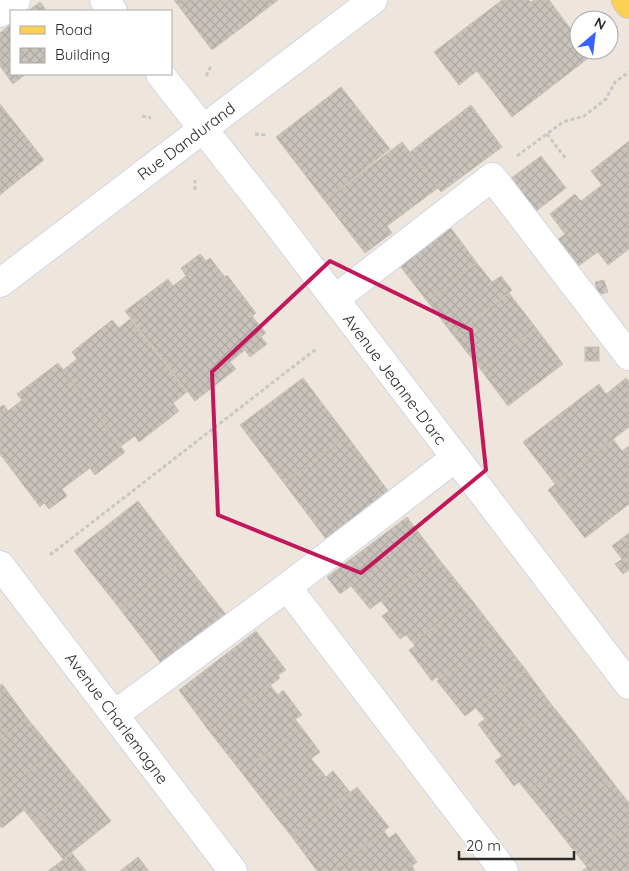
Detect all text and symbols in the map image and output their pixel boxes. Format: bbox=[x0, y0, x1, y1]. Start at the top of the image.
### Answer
legend bbox=[10, 10, 172, 75]
north arrow bbox=[569, 10, 619, 60]
text: N bbox=[591, 13, 609, 34]
text: Road bbox=[55, 20, 92, 39]
text: Building bbox=[55, 45, 110, 64]
street label: Rue Dandurand bbox=[133, 98, 239, 184]
street label: Avenue Jeanne-D'arc bbox=[339, 309, 451, 449]
street label: Avenue Charlemagne bbox=[61, 648, 173, 788]
scale bar bbox=[459, 828, 574, 860]
text: 20 m bbox=[466, 836, 501, 855]

